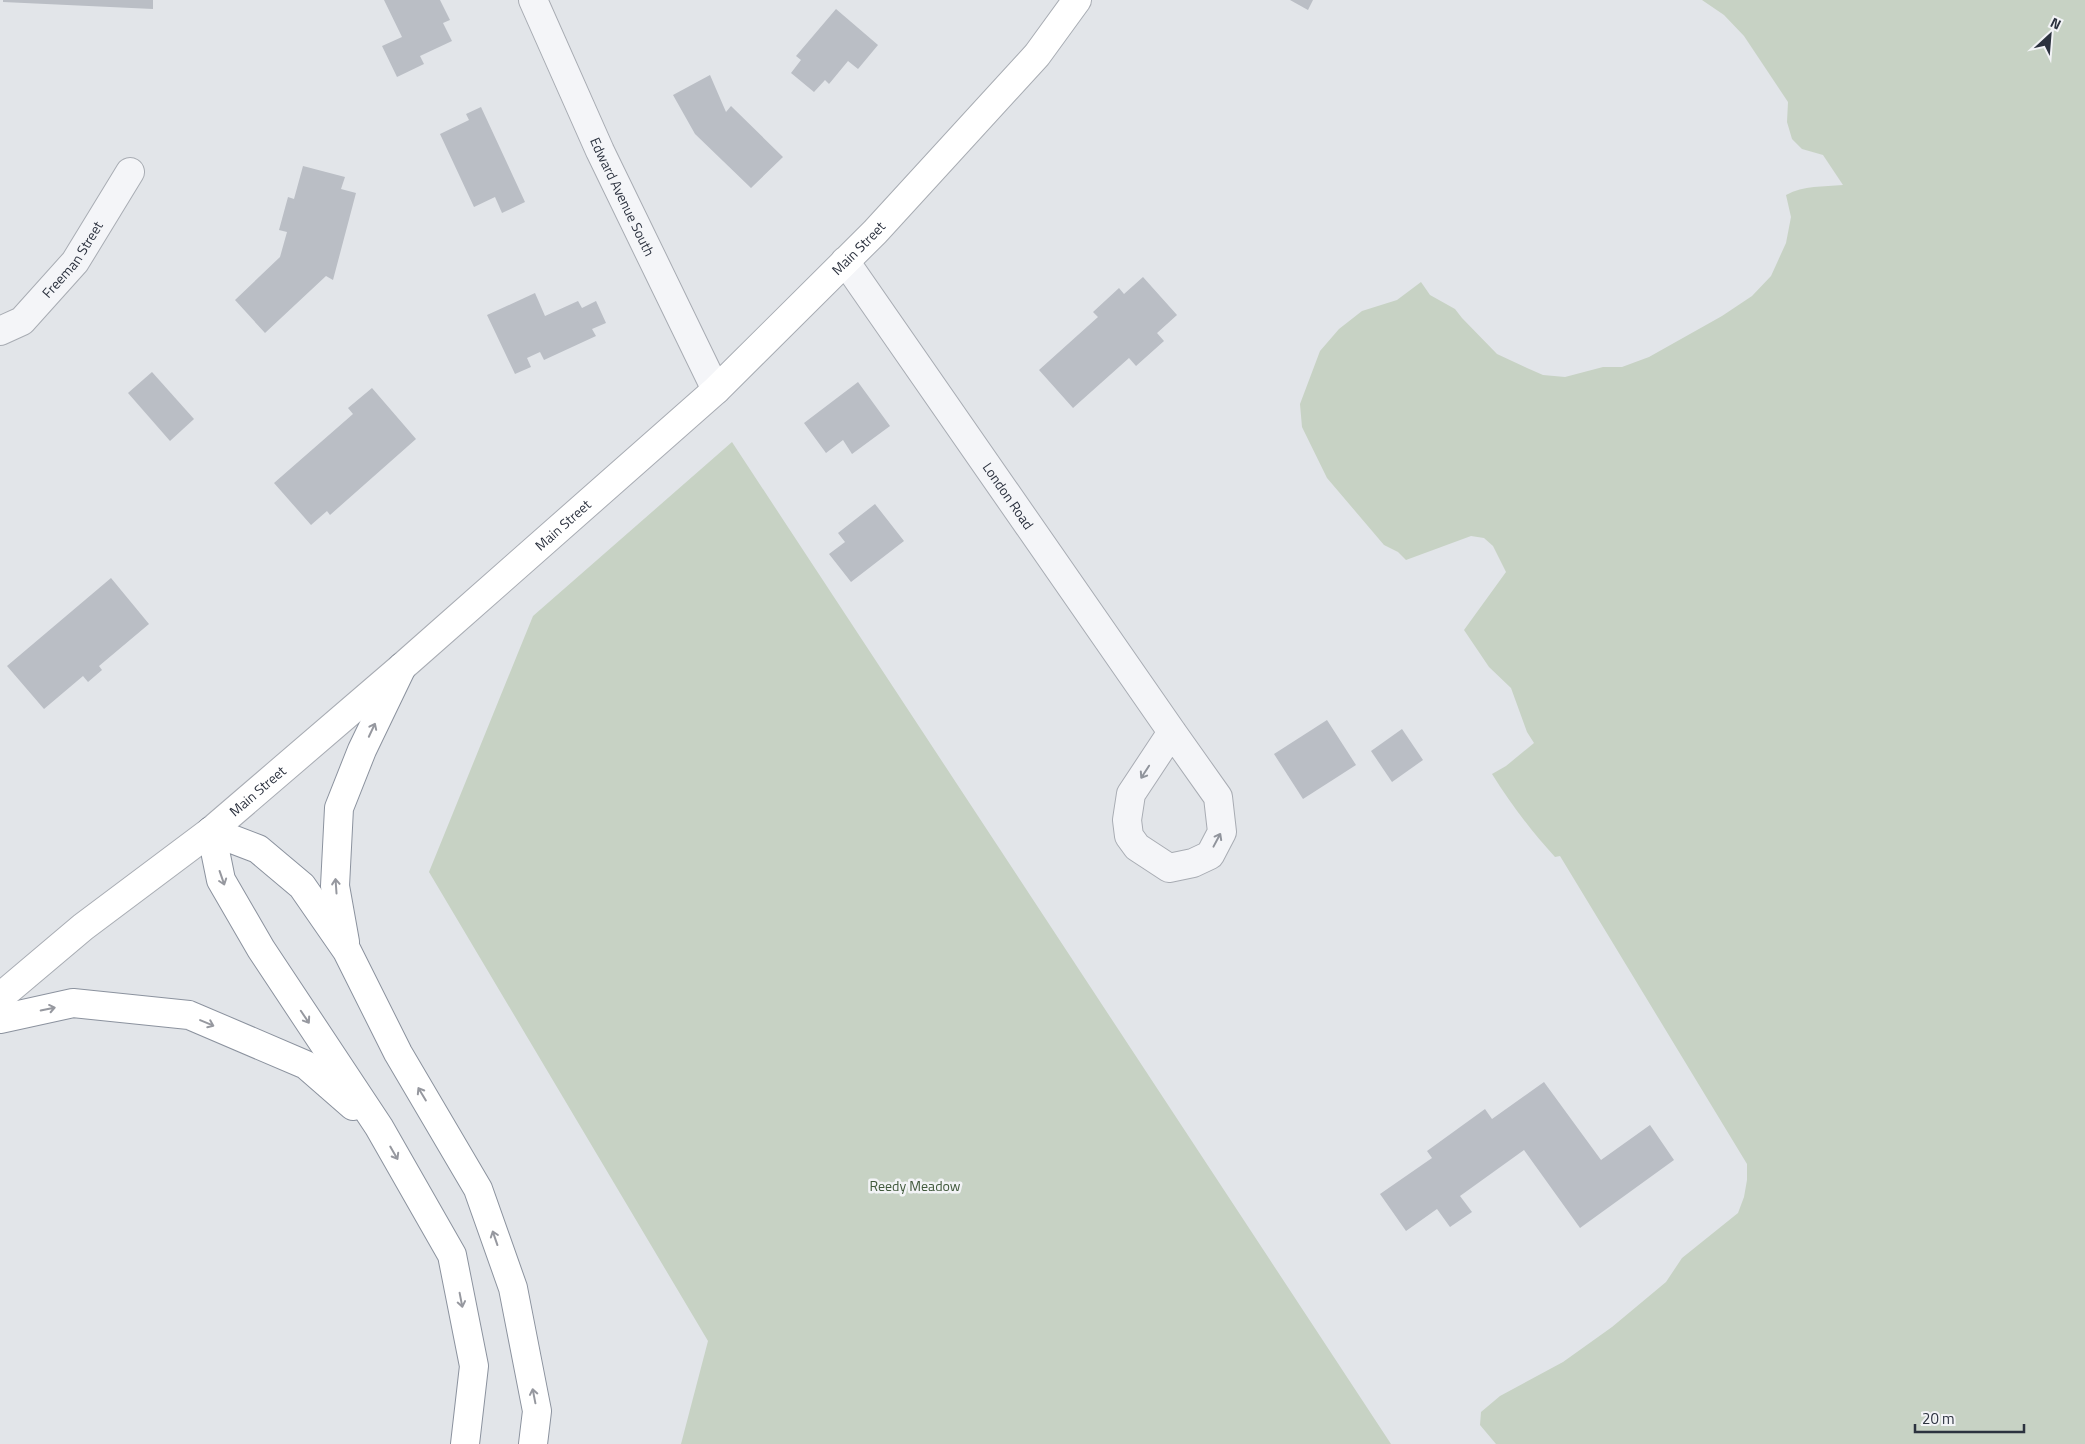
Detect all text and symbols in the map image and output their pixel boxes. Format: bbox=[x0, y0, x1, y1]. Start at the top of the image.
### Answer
north arrow bbox=[2025, 10, 2075, 60]
text: N bbox=[2047, 11, 2065, 34]
street label: Edward Avenue South bbox=[585, 134, 660, 259]
street label: Main Street bbox=[826, 216, 890, 280]
street label: Freeman Street bbox=[37, 217, 108, 302]
street label: London Road bbox=[978, 458, 1039, 533]
street label: Main Street bbox=[530, 494, 595, 555]
one-way arrow bbox=[367, 723, 377, 738]
street label: Main Street bbox=[224, 760, 290, 821]
one-way arrow bbox=[1140, 765, 1150, 779]
one-way arrow bbox=[1212, 833, 1222, 848]
one-way arrow bbox=[217, 870, 227, 886]
one-way arrow bbox=[332, 878, 341, 894]
one-way arrow bbox=[39, 1003, 55, 1013]
one-way arrow bbox=[300, 1010, 311, 1024]
one-way arrow bbox=[199, 1018, 214, 1028]
one-way arrow bbox=[417, 1088, 427, 1102]
one-way arrow bbox=[389, 1146, 399, 1160]
park label: Reedy Meadow bbox=[869, 1175, 961, 1196]
one-way arrow bbox=[490, 1231, 499, 1247]
one-way arrow bbox=[457, 1291, 466, 1307]
one-way arrow bbox=[529, 1388, 538, 1404]
scale bar bbox=[1915, 1402, 2024, 1434]
text: 20 m bbox=[1922, 1407, 1955, 1430]

